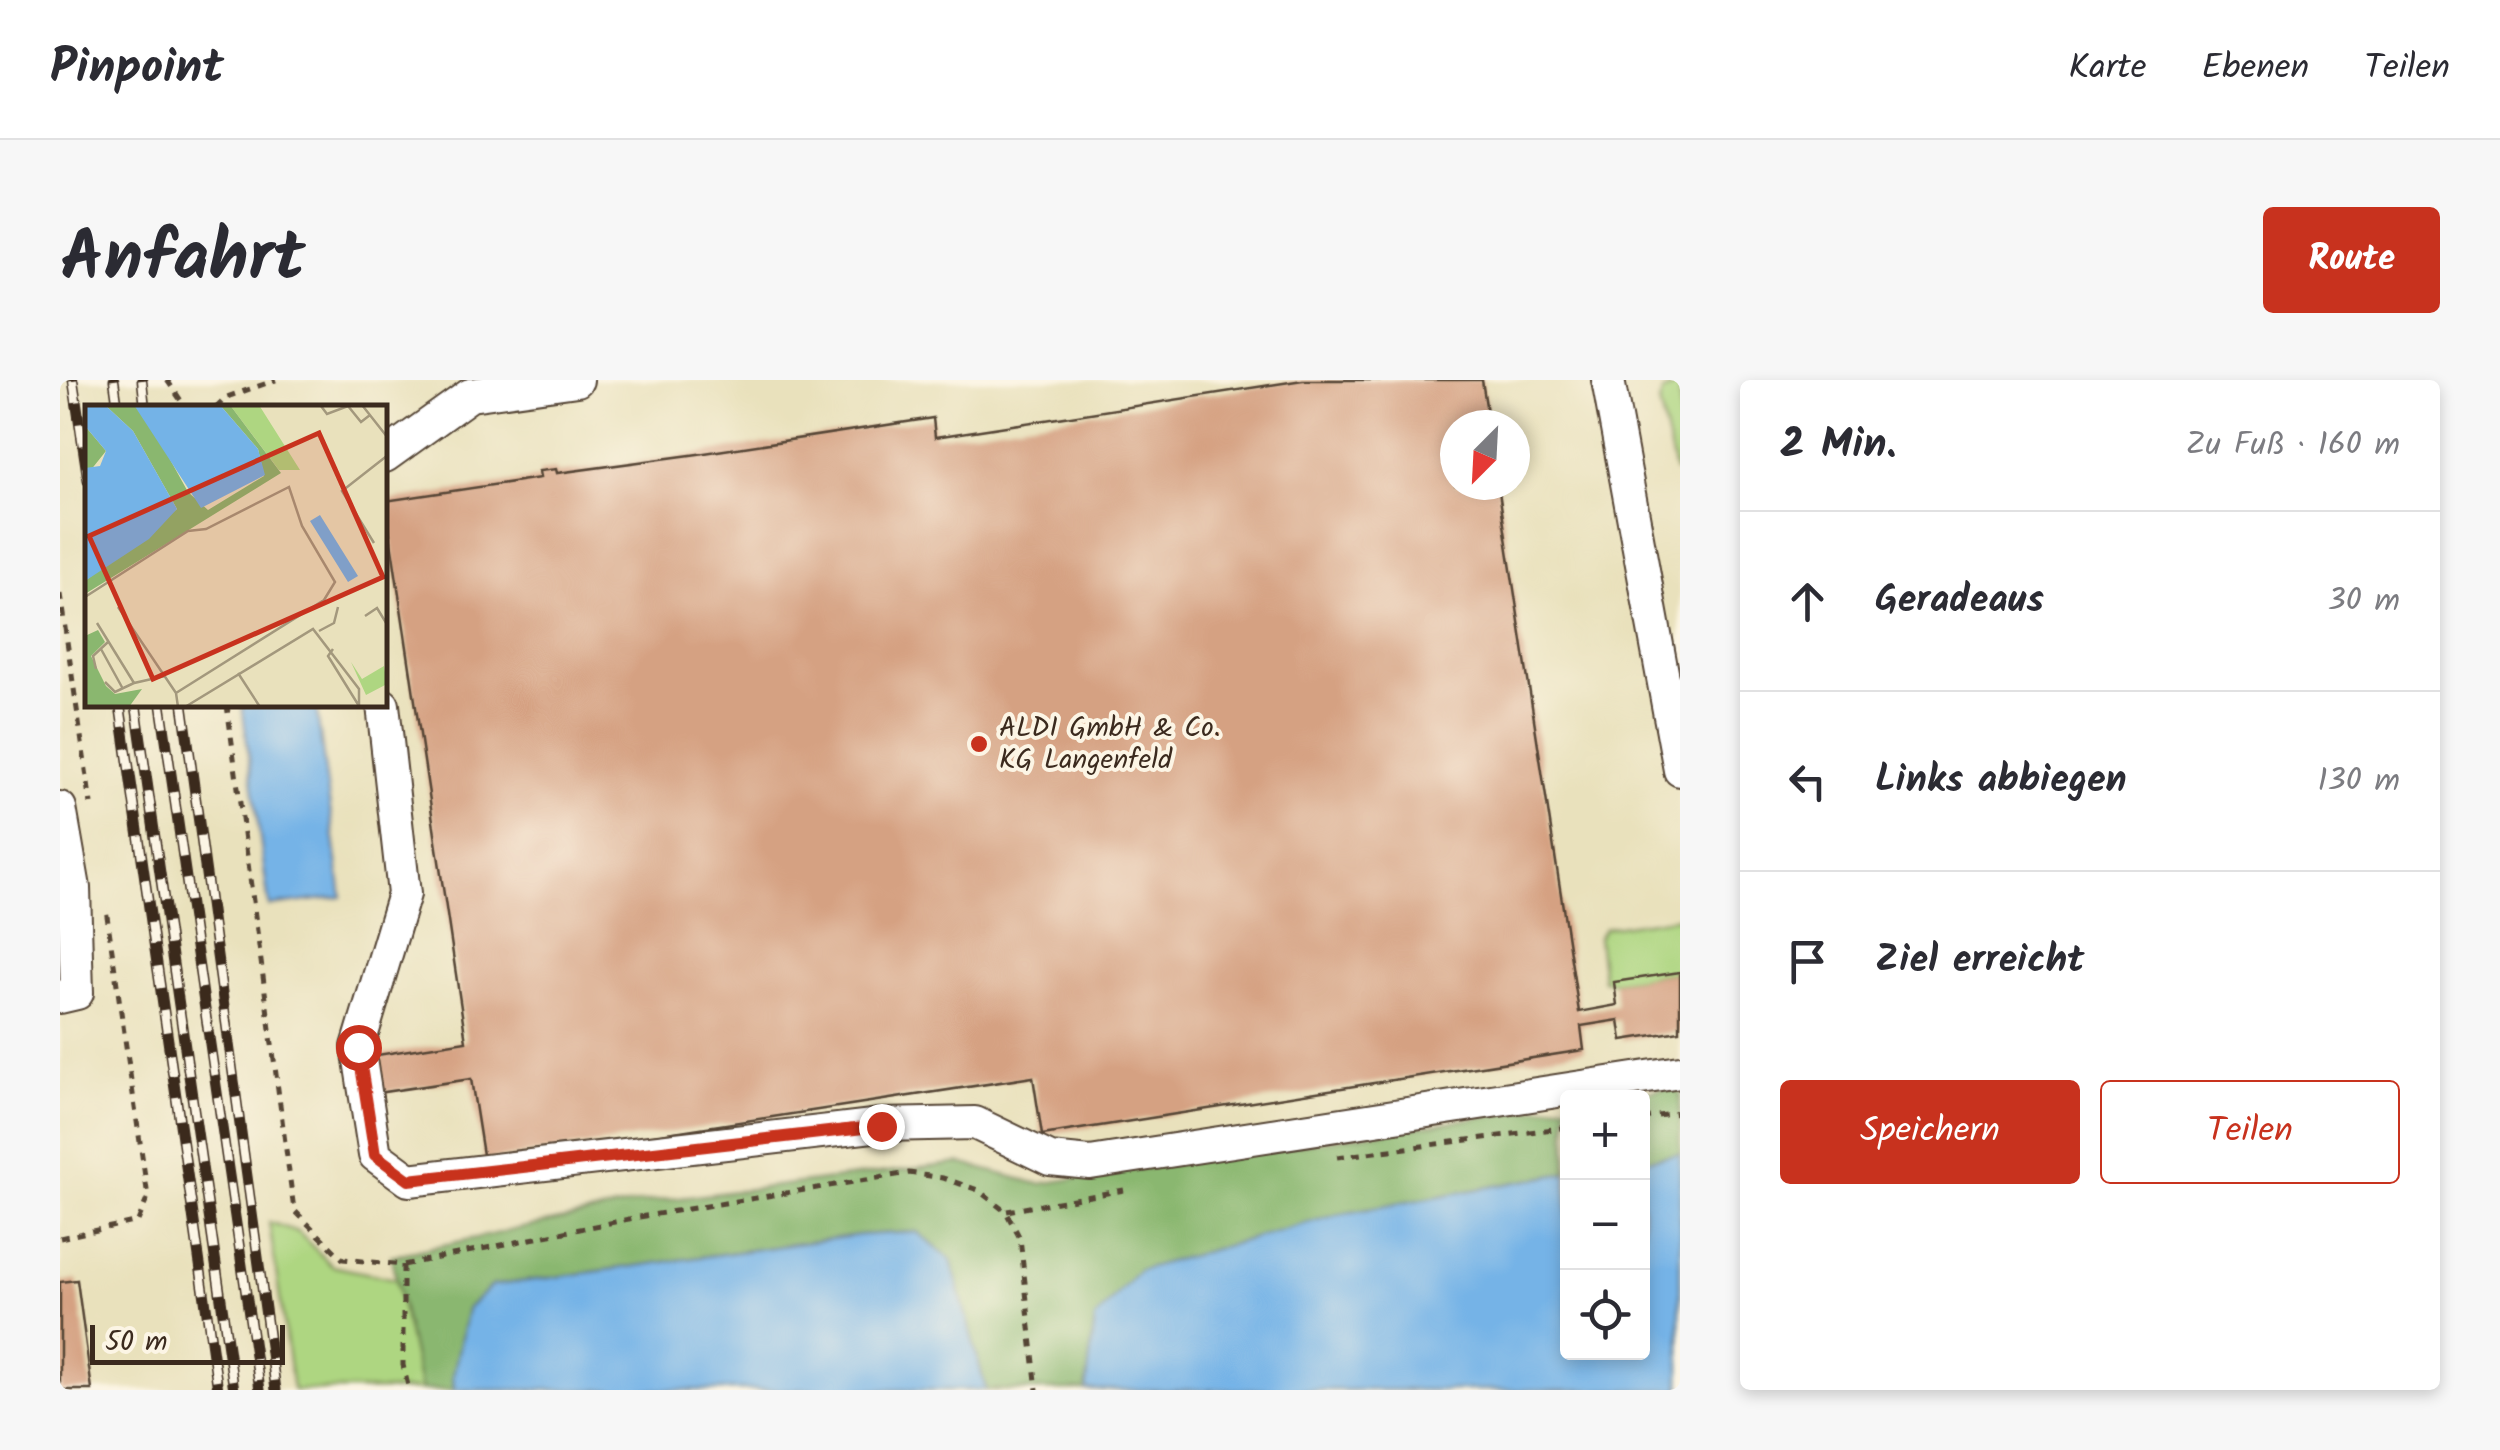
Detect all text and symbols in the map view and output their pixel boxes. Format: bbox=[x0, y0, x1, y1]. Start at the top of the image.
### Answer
text: Pinpoint bbox=[50, 31, 224, 107]
text: Karte bbox=[2069, 41, 2147, 97]
text: Ebenen bbox=[2202, 41, 2309, 97]
text: Teilen bbox=[2364, 41, 2450, 97]
text: Anfahrt bbox=[60, 205, 305, 316]
button: Route bbox=[2263, 207, 2440, 313]
inset map bbox=[85, 405, 388, 708]
north arrow bbox=[1440, 410, 1530, 500]
text: 2 Min. bbox=[1780, 412, 1897, 479]
text: Zu Fuß · 160 m bbox=[2186, 420, 2400, 471]
text: Geradeaus bbox=[1875, 571, 2044, 631]
icon: ahead bbox=[1780, 574, 1835, 629]
text: 30 m bbox=[2327, 576, 2400, 627]
place label: ALDI GmbH & Co. KG Langenfeld bbox=[999, 706, 1220, 783]
marker: ALDI GmbH & Co. KG Langenfeld bbox=[968, 733, 990, 755]
text: Links abbiegen bbox=[1875, 751, 2127, 811]
icon: left bbox=[1780, 754, 1835, 809]
text: 130 m bbox=[2317, 756, 2400, 807]
text: Ziel erreicht bbox=[1875, 931, 2084, 991]
icon: arrive bbox=[1780, 934, 1835, 989]
route start bbox=[336, 1025, 382, 1071]
button: Speichern bbox=[1780, 1080, 2080, 1184]
button: Teilen bbox=[2100, 1080, 2400, 1184]
map controls bbox=[1560, 1090, 1650, 1360]
button: + bbox=[1560, 1090, 1650, 1180]
route end bbox=[859, 1104, 905, 1150]
button: − bbox=[1560, 1180, 1650, 1270]
button: locate bbox=[1560, 1270, 1650, 1360]
scale bar bbox=[90, 1320, 285, 1364]
text: 50 m bbox=[105, 1320, 168, 1365]

